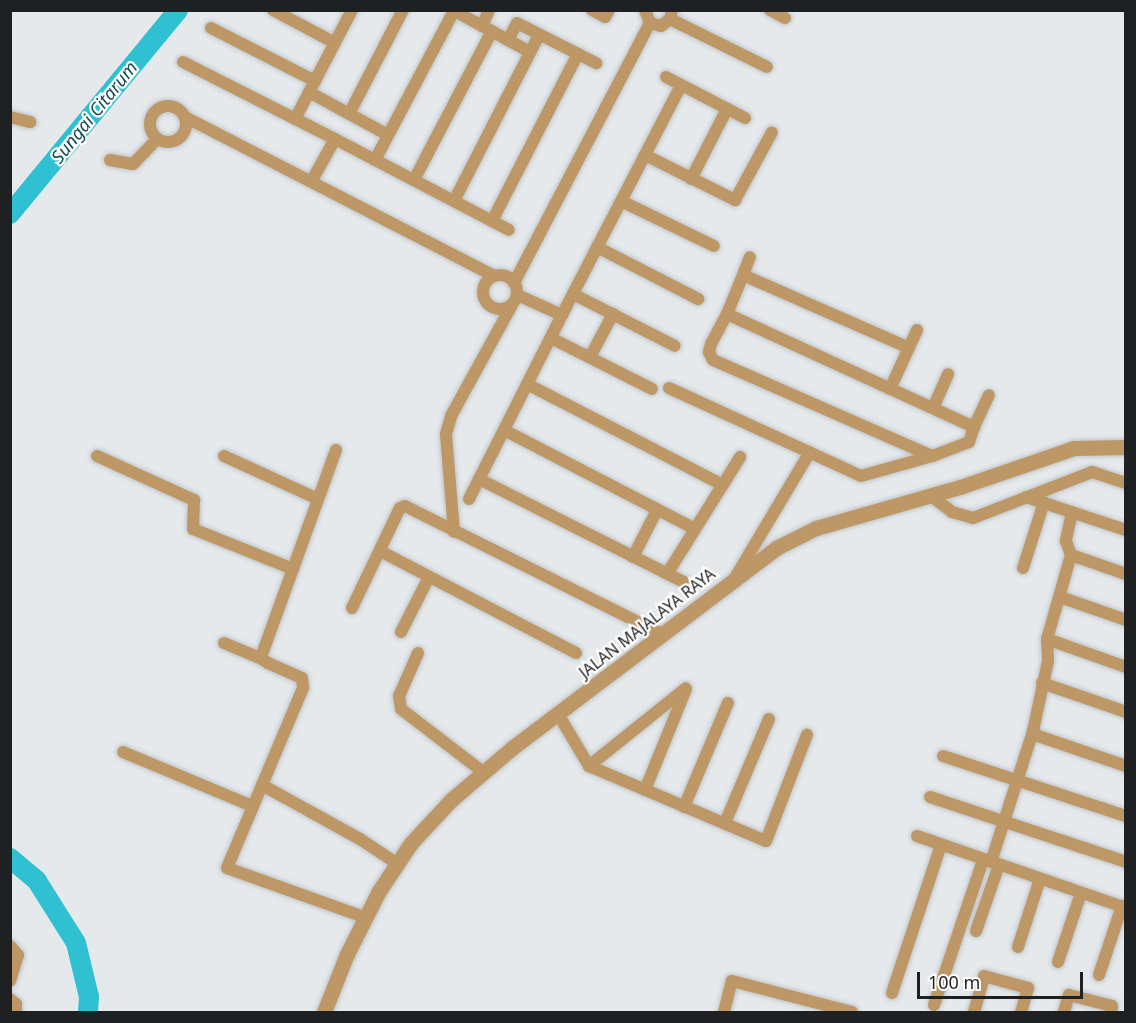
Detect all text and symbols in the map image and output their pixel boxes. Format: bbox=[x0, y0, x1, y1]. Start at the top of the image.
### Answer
water label: Sungai Citarum bbox=[46, 57, 142, 167]
street label: JALAN MAJALAYA RAYA bbox=[575, 564, 719, 682]
scale bar bbox=[920, 960, 1086, 998]
text: 100 m bbox=[928, 970, 980, 994]

